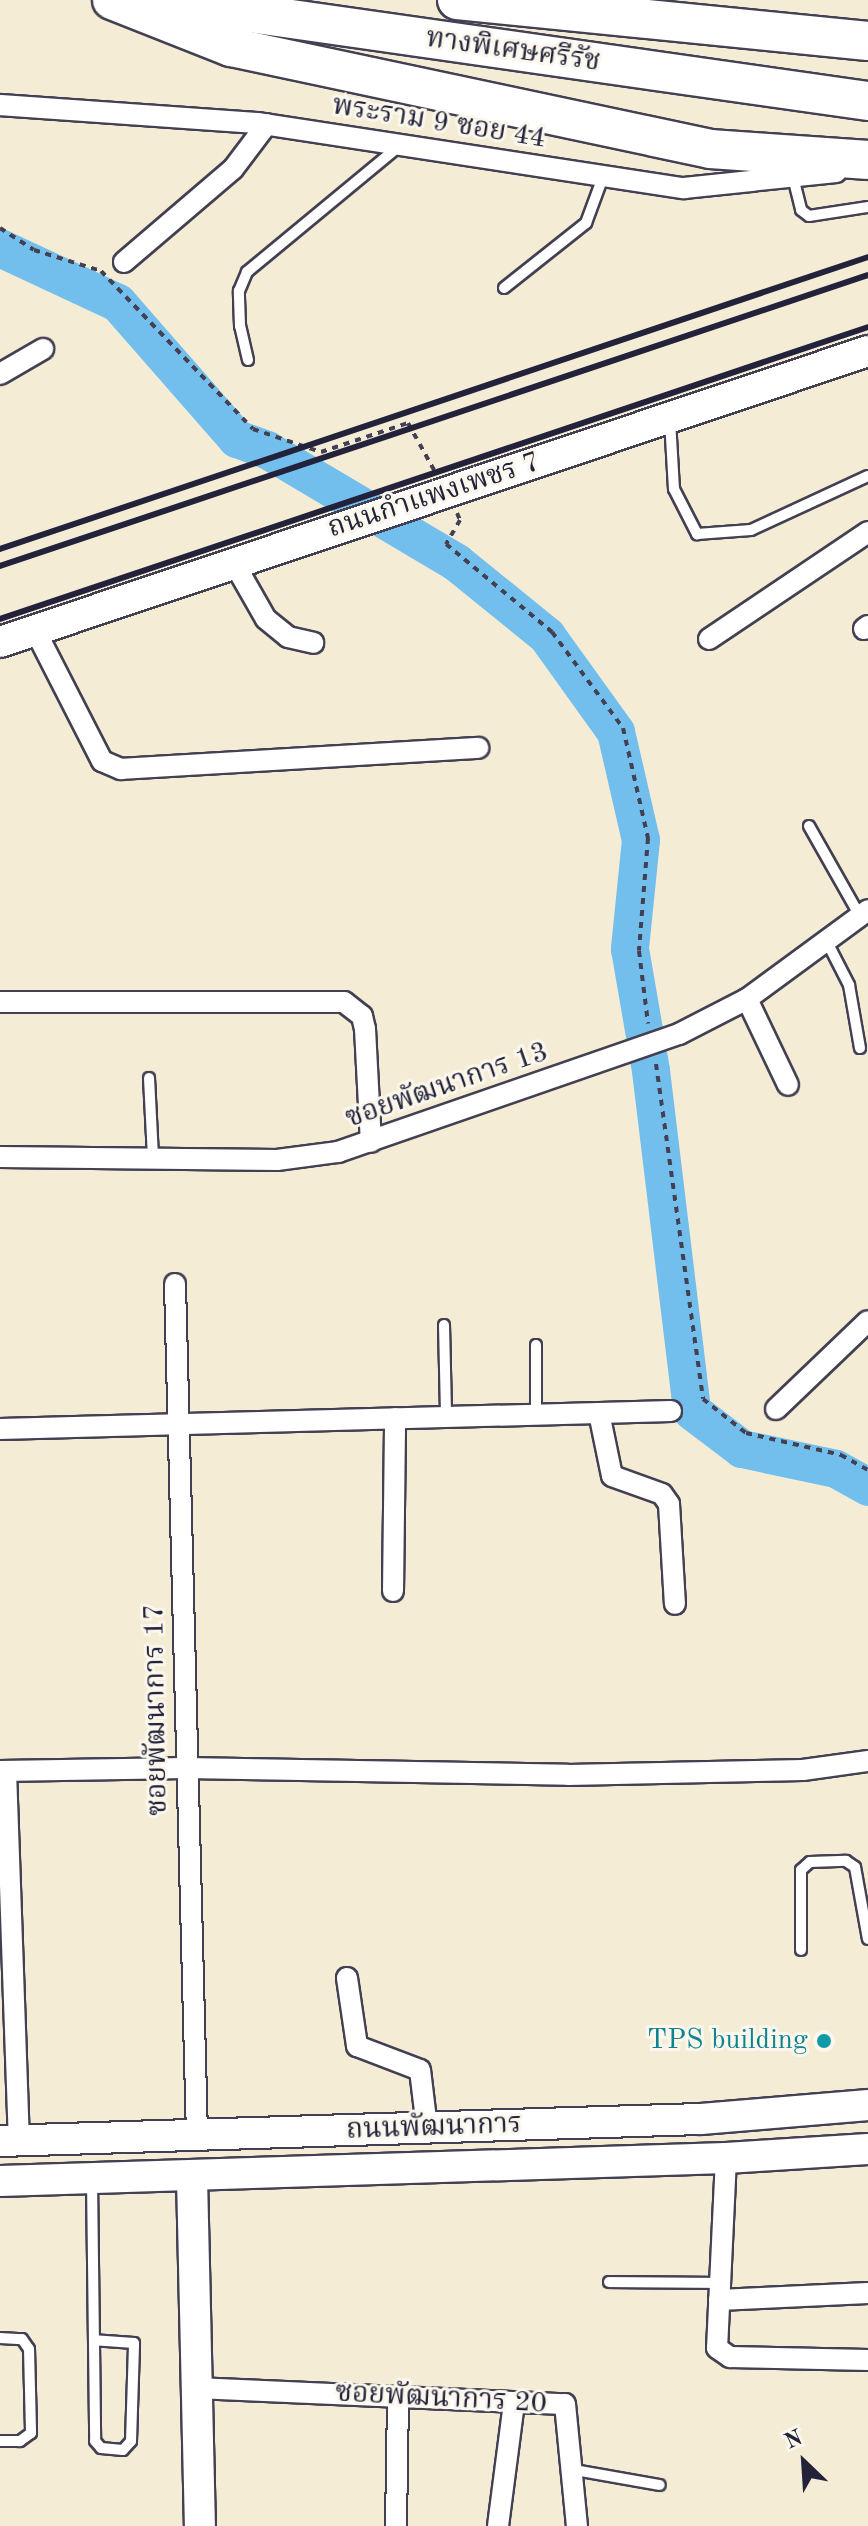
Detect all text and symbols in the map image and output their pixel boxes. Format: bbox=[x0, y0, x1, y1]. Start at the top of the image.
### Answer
street label: ทางพิเศษศรีรัช bbox=[424, 22, 602, 80]
street label: พระราม 9 ซอย 44 bbox=[330, 90, 548, 156]
street label: ถนนกำแพงเพชร 7 bbox=[324, 446, 544, 546]
street label: ซอยพัฒนาการ 13 bbox=[341, 1036, 553, 1136]
street label: ซอยพัฒนาการ 17 bbox=[138, 1604, 176, 1816]
place label: TPS building bbox=[647, 2024, 808, 2058]
marker: TPS building bbox=[815, 2032, 833, 2050]
street label: ถนนพัฒนาการ bbox=[346, 2108, 522, 2148]
street label: ซอยพัฒนาการ 20 bbox=[334, 2377, 548, 2421]
north arrow bbox=[764, 2422, 844, 2502]
text: N bbox=[782, 2427, 806, 2454]

